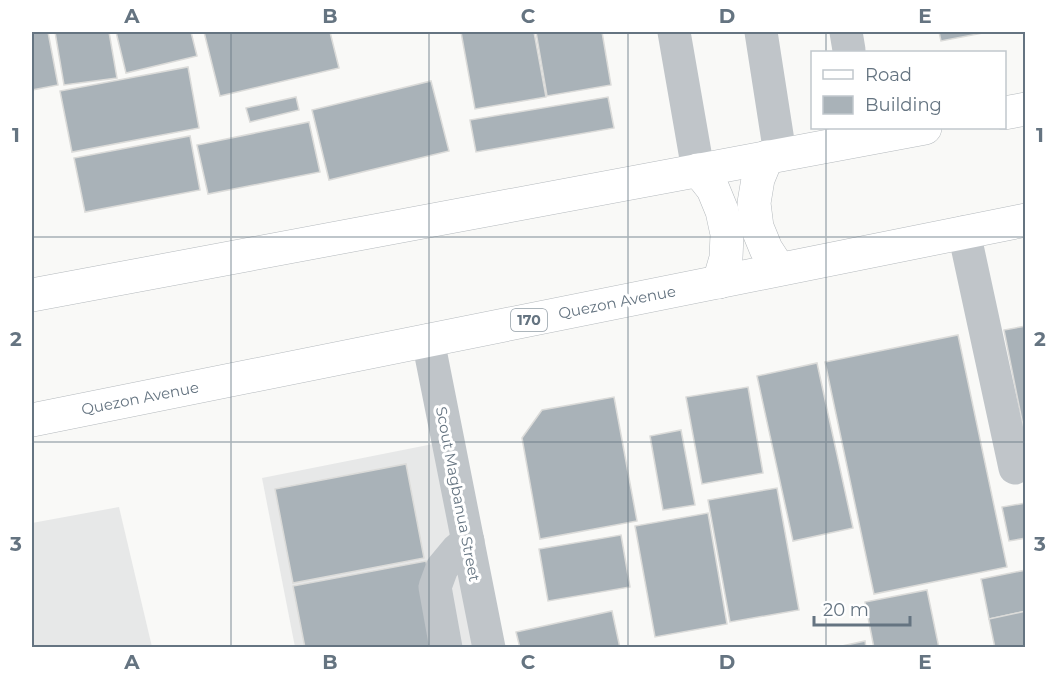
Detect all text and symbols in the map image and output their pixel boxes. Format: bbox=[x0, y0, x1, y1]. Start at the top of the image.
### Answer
text: A bbox=[123, 4, 140, 28]
text: B bbox=[322, 4, 338, 28]
text: C bbox=[521, 4, 536, 28]
text: D bbox=[719, 4, 735, 28]
text: E bbox=[918, 4, 932, 28]
legend bbox=[811, 51, 1006, 129]
text: Road bbox=[865, 64, 912, 86]
text: Building bbox=[865, 94, 942, 116]
text: 1 bbox=[12, 123, 20, 147]
text: 1 bbox=[1036, 123, 1044, 147]
street label: Quezon Avenue bbox=[557, 281, 677, 323]
road number: 170 bbox=[511, 309, 547, 331]
text: 2 bbox=[10, 327, 22, 351]
text: 2 bbox=[1034, 327, 1046, 351]
street label: Quezon Avenue bbox=[80, 377, 200, 419]
street label: Scout Magbanua Street bbox=[432, 405, 484, 583]
text: 3 bbox=[9, 532, 22, 556]
text: 3 bbox=[1033, 532, 1046, 556]
scale bar bbox=[814, 589, 910, 627]
text: 20 m bbox=[823, 599, 869, 621]
text: A bbox=[123, 650, 140, 674]
text: B bbox=[322, 650, 338, 674]
text: C bbox=[521, 650, 536, 674]
text: D bbox=[719, 650, 735, 674]
text: E bbox=[918, 650, 932, 674]

